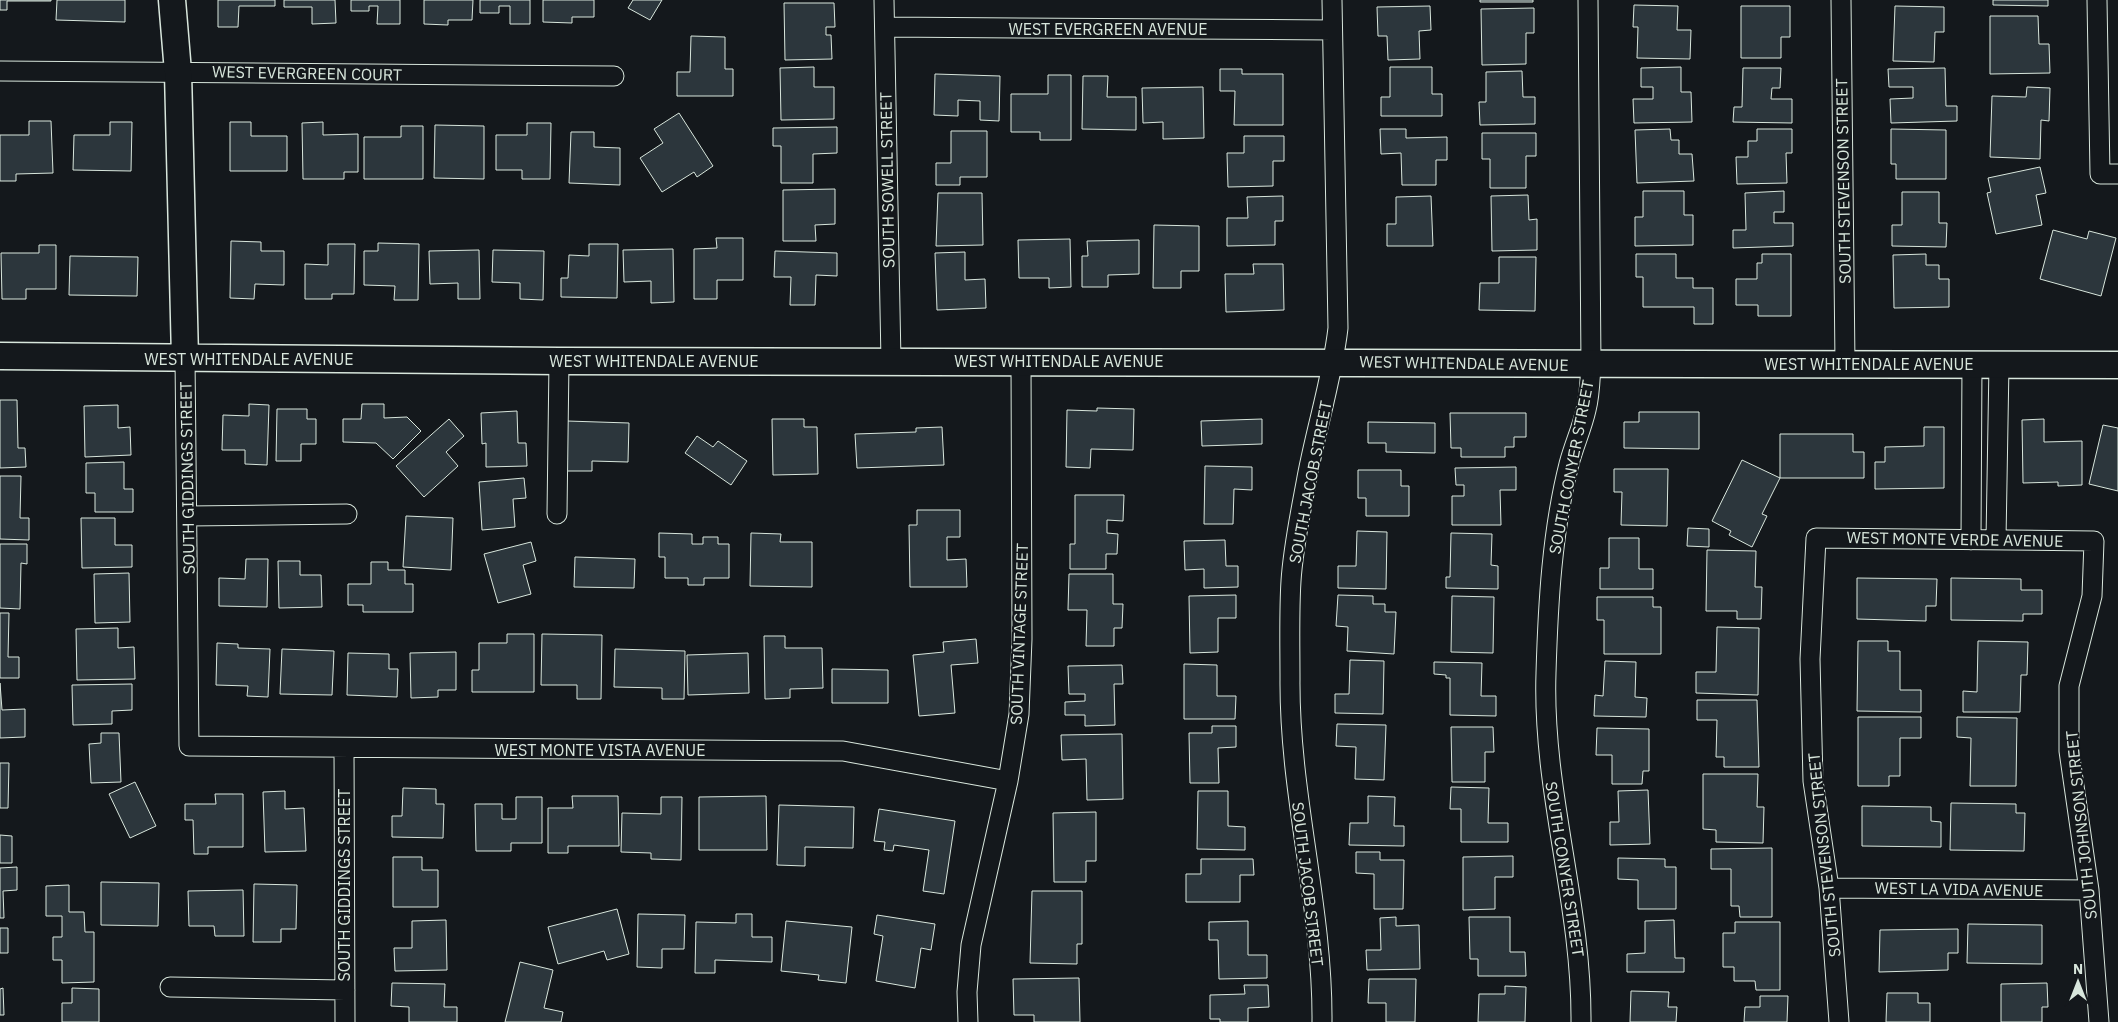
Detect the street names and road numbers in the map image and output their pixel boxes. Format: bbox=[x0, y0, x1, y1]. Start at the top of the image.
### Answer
street label: WEST EVERGREEN AVENUE bbox=[1008, 19, 1208, 39]
street label: WEST EVERGREEN COURT bbox=[212, 61, 402, 85]
street label: SOUTH STEVENSON STREET bbox=[1831, 78, 1855, 284]
street label: SOUTH SOWELL STREET bbox=[875, 92, 899, 268]
street label: WEST WHITENDALE AVENUE bbox=[144, 349, 354, 369]
street label: WEST WHITENDALE AVENUE bbox=[549, 351, 759, 371]
street label: WEST WHITENDALE AVENUE bbox=[954, 351, 1164, 371]
street label: WEST WHITENDALE AVENUE bbox=[1359, 351, 1569, 375]
street label: WEST WHITENDALE AVENUE bbox=[1764, 354, 1974, 374]
street label: SOUTH CONYER STREET bbox=[1544, 378, 1598, 556]
street label: SOUTH GIDDINGS STREET bbox=[175, 381, 199, 575]
street label: SOUTH JACOB STREET bbox=[1284, 399, 1336, 565]
street label: WEST MONTE VERDE AVENUE bbox=[1846, 527, 2064, 551]
street label: SOUTH VINTAGE STREET bbox=[1006, 543, 1032, 725]
street label: SOUTH JOHNSON STREET bbox=[2061, 730, 2101, 920]
street label: WEST MONTE VISTA AVENUE bbox=[494, 740, 706, 760]
street label: SOUTH STEVENSON STREET bbox=[1803, 752, 1845, 958]
street label: SOUTH CONYER STREET bbox=[1541, 780, 1589, 958]
street label: SOUTH GIDDINGS STREET bbox=[334, 789, 354, 981]
street label: SOUTH JACOB STREET bbox=[1288, 801, 1328, 967]
street label: WEST LA VIDA AVENUE bbox=[1874, 878, 2044, 900]

